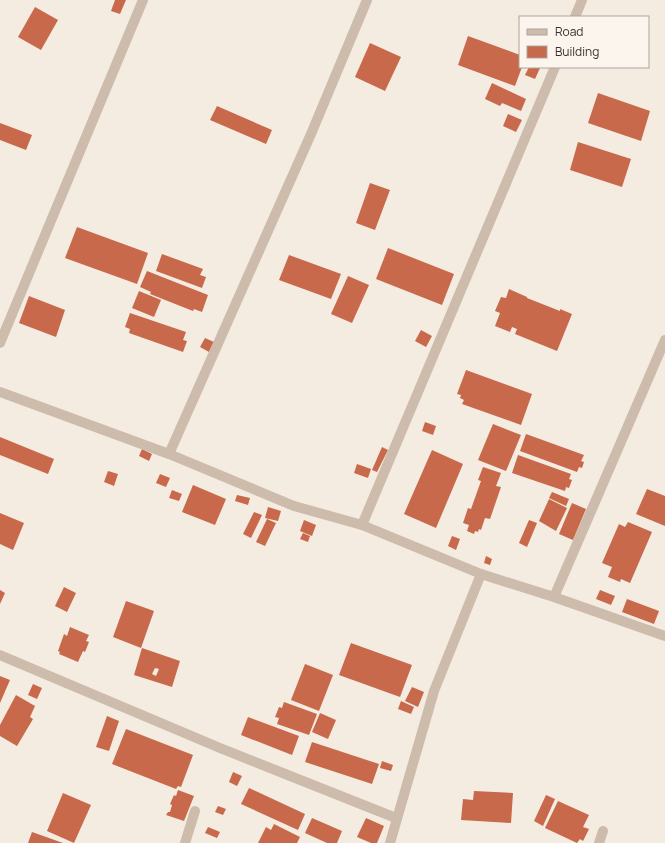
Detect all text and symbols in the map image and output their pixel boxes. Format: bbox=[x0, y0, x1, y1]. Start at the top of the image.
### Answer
legend bbox=[519, 16, 649, 68]
text: Road bbox=[555, 23, 583, 40]
text: Building bbox=[555, 43, 599, 60]

